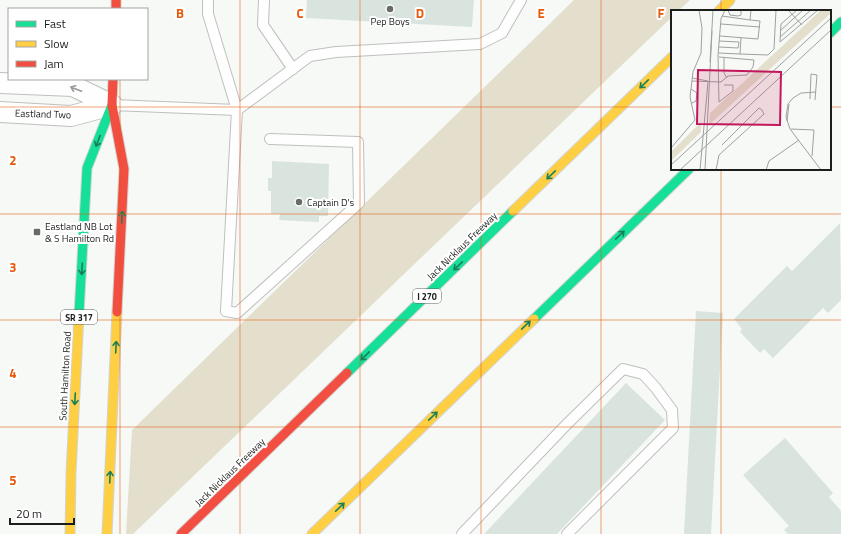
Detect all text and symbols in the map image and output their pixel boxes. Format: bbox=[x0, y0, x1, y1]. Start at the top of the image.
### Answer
text: B bbox=[176, 3, 184, 23]
text: C bbox=[296, 3, 304, 23]
text: D bbox=[416, 3, 424, 23]
text: E bbox=[537, 3, 545, 23]
text: F bbox=[658, 3, 665, 23]
marker: Pep Boys bbox=[385, 4, 395, 14]
legend bbox=[8, 8, 148, 80]
inset map bbox=[671, 10, 831, 170]
text: Fast bbox=[44, 14, 67, 33]
place label: Pep Boys bbox=[370, 14, 410, 29]
text: Slow bbox=[44, 34, 69, 53]
text: Jam bbox=[44, 54, 64, 73]
one-way arrow bbox=[639, 80, 649, 89]
one-way arrow bbox=[71, 84, 83, 92]
street label: Eastland Two bbox=[15, 106, 71, 122]
one-way arrow bbox=[93, 134, 101, 146]
text: 2 bbox=[9, 150, 17, 170]
one-way arrow bbox=[546, 170, 556, 180]
place label: Captain D's bbox=[307, 195, 354, 210]
marker: Captain D's bbox=[294, 197, 304, 207]
street label: Jack Nicklaus Freeway bbox=[423, 208, 501, 284]
one-way arrow bbox=[118, 211, 125, 224]
place label: Eastland NB Lot & S Hamilton Rd bbox=[45, 219, 114, 246]
marker: Eastland NB Lot & S Hamilton Rd bbox=[32, 227, 42, 237]
one-way arrow bbox=[615, 230, 625, 240]
text: 3 bbox=[9, 257, 17, 277]
one-way arrow bbox=[453, 261, 463, 271]
one-way arrow bbox=[78, 262, 86, 275]
road number: I 270 bbox=[413, 289, 441, 303]
road number: SR 317 bbox=[61, 310, 97, 324]
one-way arrow bbox=[521, 321, 531, 330]
street label: South Hamilton Road bbox=[55, 331, 75, 421]
one-way arrow bbox=[112, 341, 119, 354]
one-way arrow bbox=[360, 351, 370, 361]
text: 4 bbox=[9, 363, 17, 383]
one-way arrow bbox=[72, 392, 79, 405]
one-way arrow bbox=[428, 411, 438, 421]
street label: Jack Nicklaus Freeway bbox=[191, 434, 269, 510]
text: 5 bbox=[9, 470, 17, 490]
one-way arrow bbox=[106, 471, 113, 484]
scale bar bbox=[10, 500, 74, 526]
one-way arrow bbox=[335, 502, 345, 512]
text: 20 m bbox=[16, 504, 42, 523]

